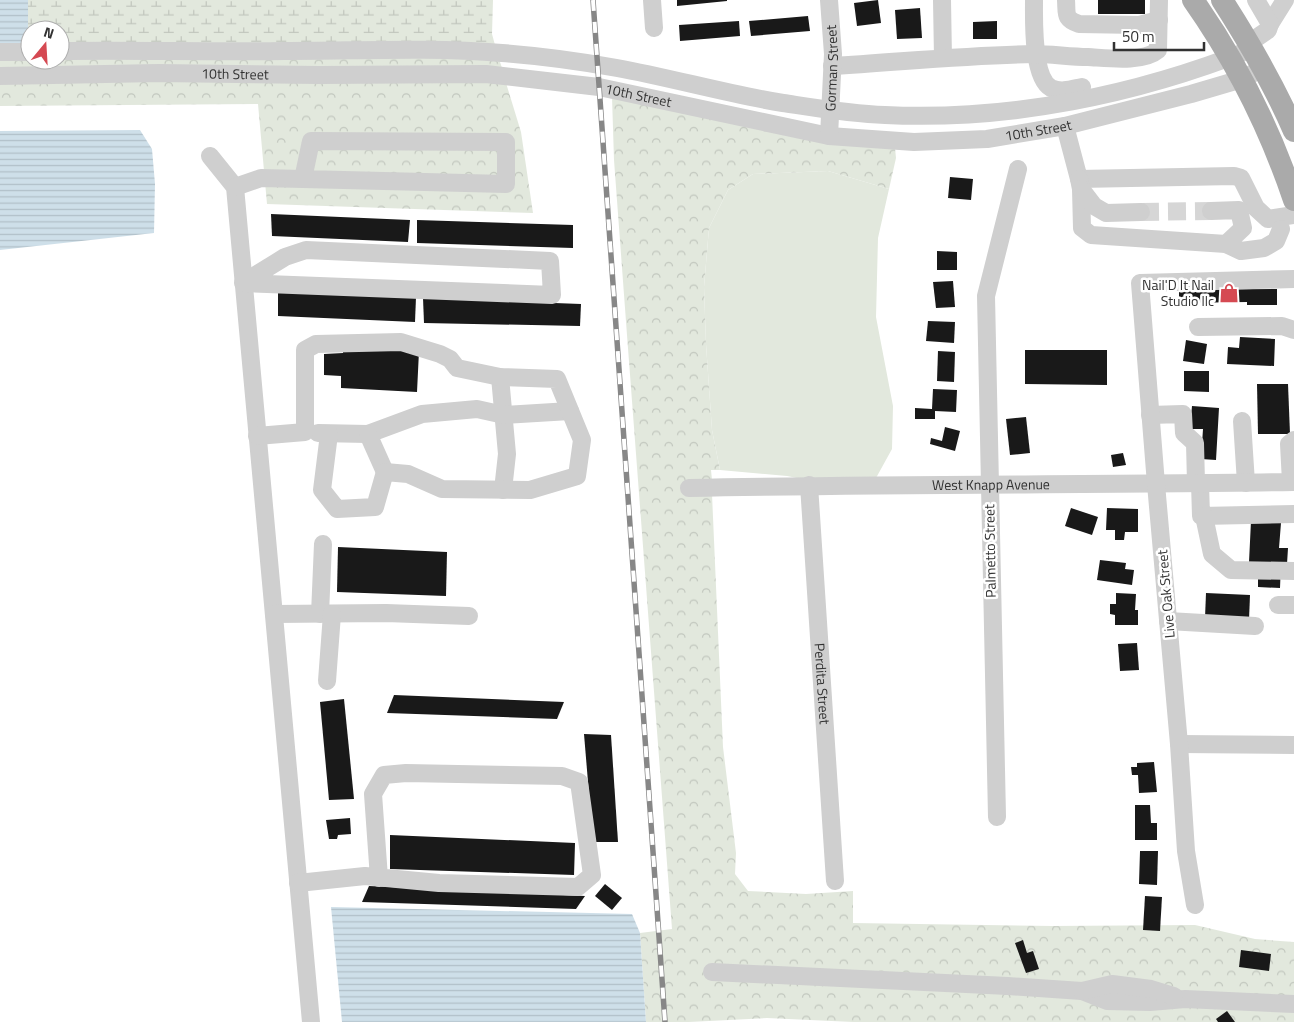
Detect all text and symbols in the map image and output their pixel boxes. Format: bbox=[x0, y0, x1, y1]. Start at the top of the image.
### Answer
north arrow bbox=[20, 20, 70, 70]
scale bar bbox=[1114, 20, 1204, 52]
text: N bbox=[41, 21, 57, 44]
street label: Gorman Street bbox=[819, 24, 843, 112]
text: 50 m bbox=[1122, 25, 1155, 48]
street label: 10th Street bbox=[201, 63, 269, 84]
street label: 10th Street bbox=[603, 78, 674, 112]
street label: 10th Street bbox=[1003, 114, 1074, 146]
place label: Nail'D It Nail Studio llc bbox=[1142, 274, 1214, 311]
shop icon: Nail'D It Nail Studio llc bbox=[1218, 282, 1240, 304]
street label: West Knapp Avenue bbox=[932, 473, 1050, 495]
street label: Palmetto Street bbox=[978, 504, 1001, 598]
street label: Live Oak Street bbox=[1151, 549, 1180, 639]
street label: Perdita Street bbox=[809, 642, 836, 725]

